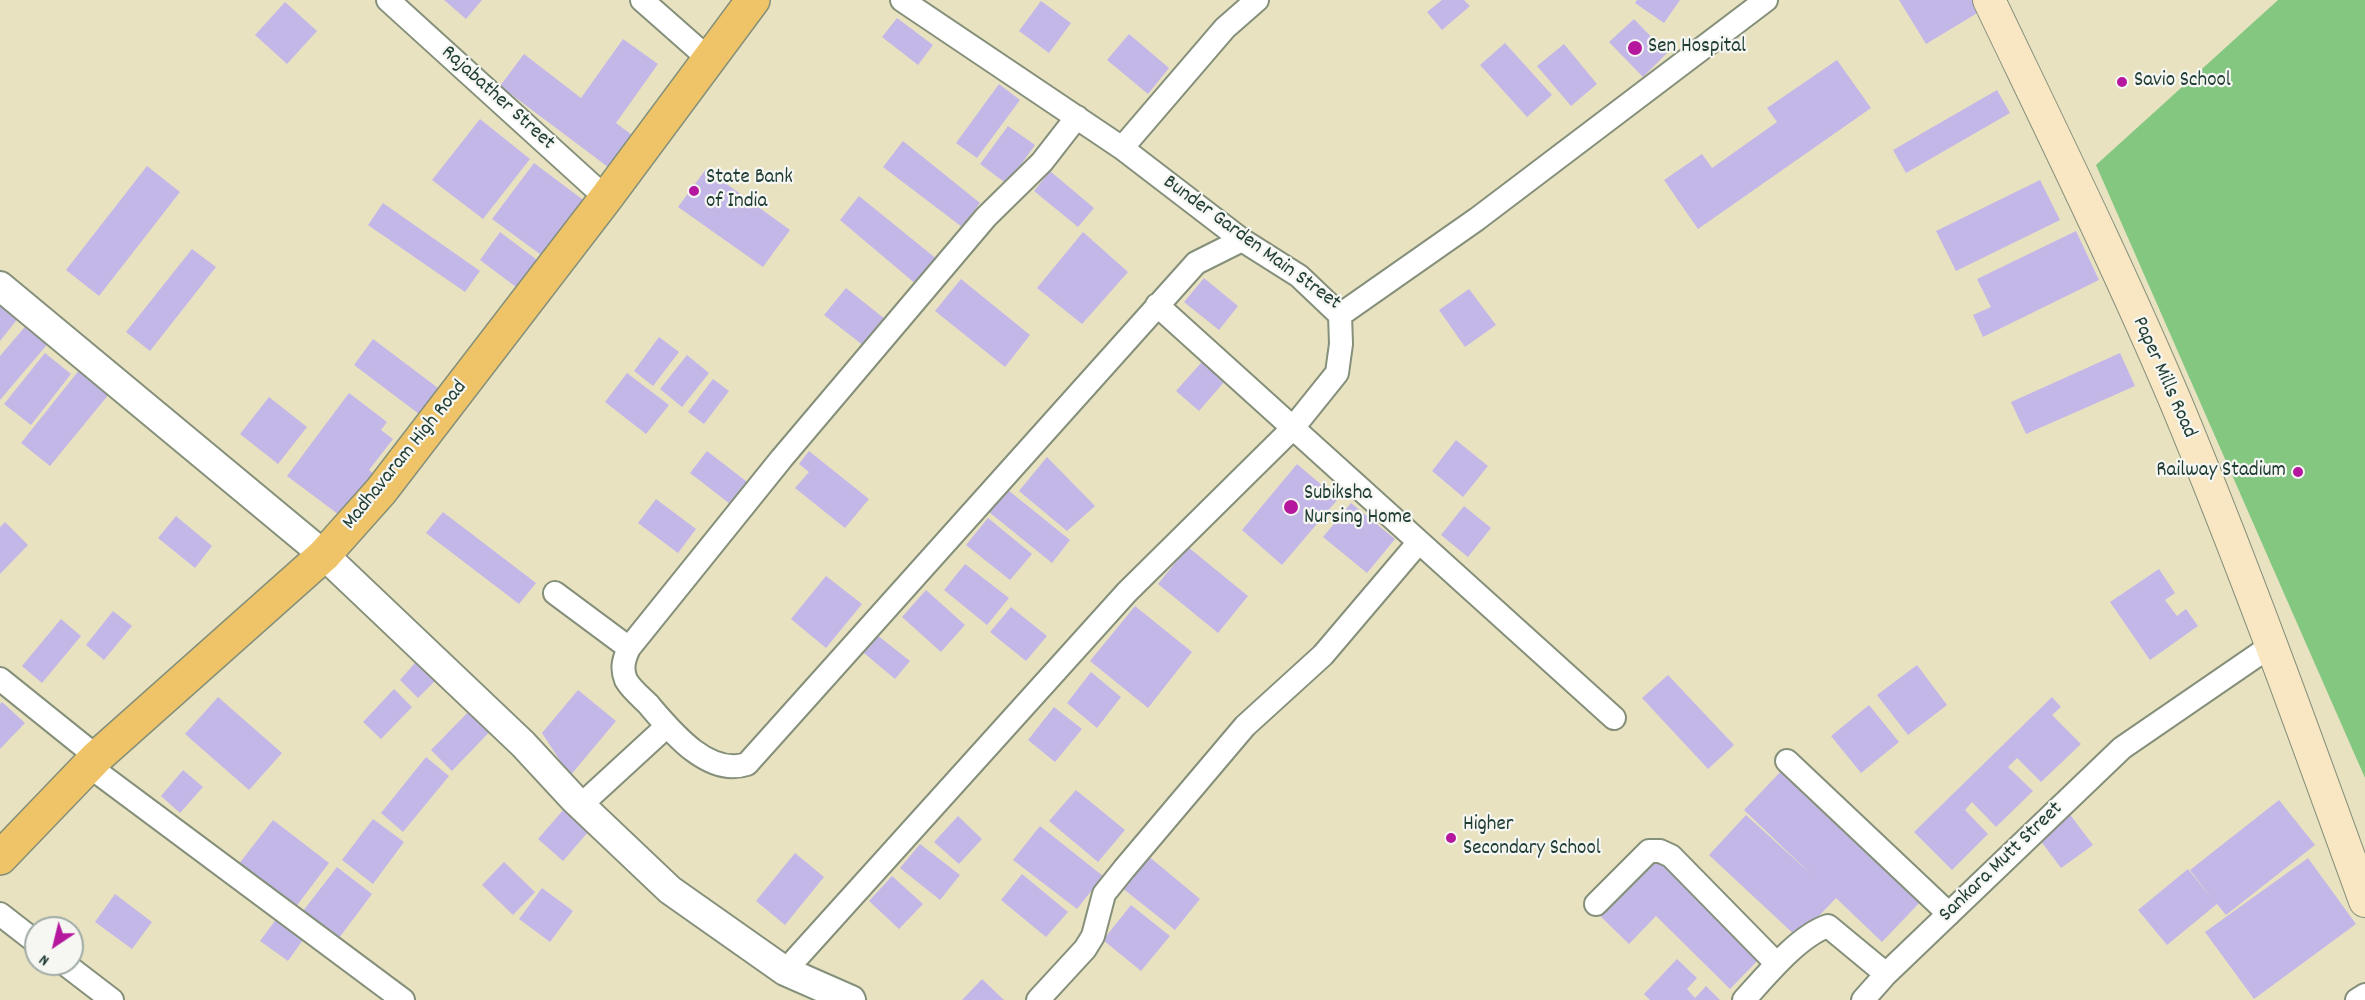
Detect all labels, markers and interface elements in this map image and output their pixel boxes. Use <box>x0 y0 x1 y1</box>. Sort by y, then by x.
place label: Sen Hospital <box>1648 35 1746 61</box>
marker: Sen Hospital <box>1626 39 1644 57</box>
street label: Rajabather Street <box>435 41 559 157</box>
place label: Savio School <box>2134 69 2231 95</box>
marker: Savio School <box>2115 75 2129 89</box>
place label: State Bank of India <box>706 166 793 216</box>
street label: Bunder Garden Main Street <box>1157 171 1345 317</box>
marker: State Bank of India <box>687 184 701 198</box>
street label: Paper Mills Road <box>2125 314 2201 442</box>
street label: Madhavaram High Road <box>338 376 474 536</box>
place label: Railway Stadium <box>2156 459 2286 485</box>
marker: Railway Stadium <box>2291 465 2305 479</box>
place label: Subiksha Nursing Home <box>1304 482 1411 532</box>
marker: Subiksha Nursing Home <box>1282 498 1300 516</box>
street label: Sankara Mutt Street <box>1935 798 2069 928</box>
place label: Higher Secondary School <box>1463 813 1601 863</box>
marker: Higher Secondary School <box>1444 831 1458 845</box>
north arrow <box>24 916 84 976</box>
text: N <box>35 948 54 971</box>

